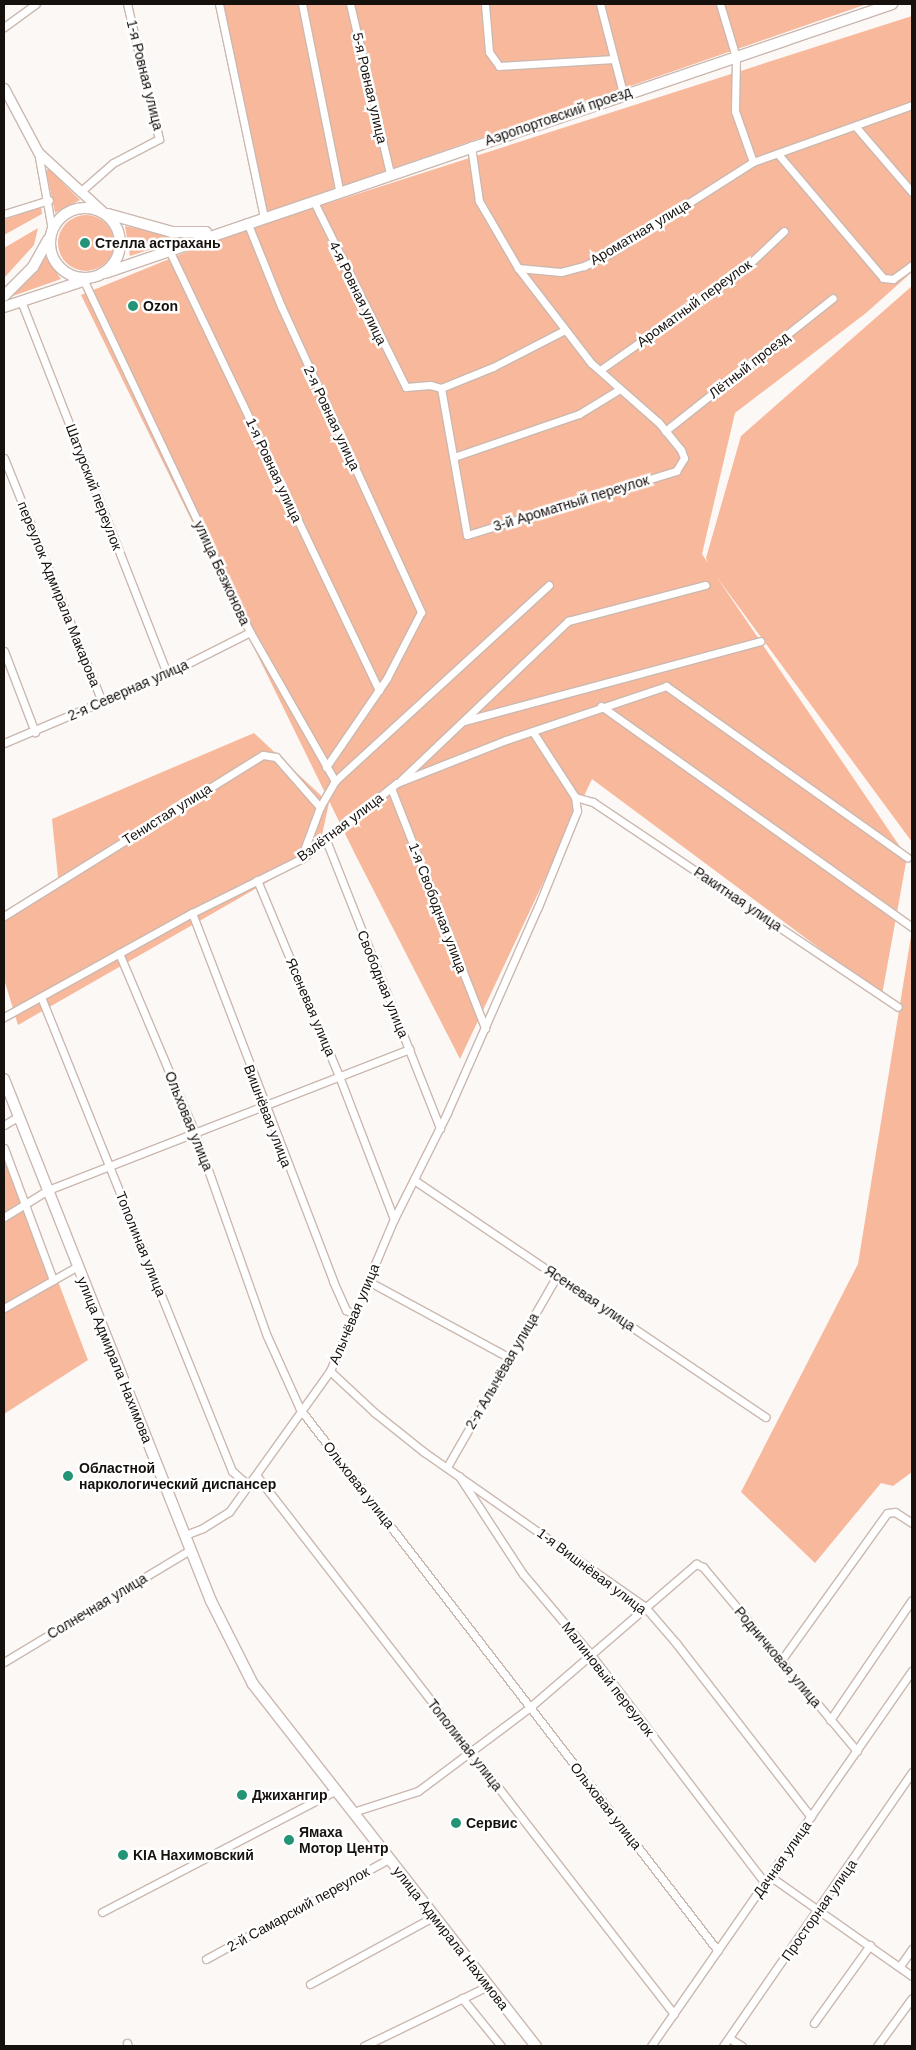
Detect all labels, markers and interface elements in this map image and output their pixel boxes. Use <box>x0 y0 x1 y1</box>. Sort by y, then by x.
street label: 1-я Ровная улица <box>123 18 167 132</box>
street label: 5-я Ровная улица <box>349 31 391 145</box>
street label: Аэропортовский проезд <box>482 83 634 149</box>
street label: Ароматная улица <box>587 195 693 269</box>
place label: Стелла астрахань <box>95 235 221 251</box>
marker: Стелла астрахань <box>79 237 91 249</box>
street label: 4-я Ровная улица <box>326 238 390 348</box>
street label: Ароматный переулок <box>633 256 755 350</box>
place label: Ozon <box>143 298 178 314</box>
marker: Ozon <box>127 300 139 312</box>
street label: Лётный проезд <box>705 328 793 402</box>
street label: 2-я Ровная улица <box>300 363 364 473</box>
street label: 1-я Ровная улица <box>242 415 306 525</box>
street label: Шатурский переулок <box>62 421 126 553</box>
street label: 3-й Ароматный переулок <box>491 471 651 535</box>
street label: переулок Адмирала Макарова <box>14 499 104 689</box>
street label: улица Безжонова <box>190 518 254 628</box>
street label: 2-я Северная улица <box>65 656 191 724</box>
street label: Тенистая улица <box>119 780 215 848</box>
street label: Взлётная улица <box>294 789 386 865</box>
street label: 1-я Свободная улица <box>405 840 471 976</box>
street label: Ракитная улица <box>691 863 785 935</box>
street label: Свободная улица <box>354 928 412 1040</box>
street label: Ясеневая улица <box>283 955 339 1059</box>
street label: Вишнёвая улица <box>241 1062 295 1170</box>
street label: Ольховая улица <box>161 1069 217 1173</box>
street label: Тополиная улица <box>112 1189 170 1299</box>
street label: Алычёвая улица <box>325 1261 383 1367</box>
street label: Ясеневая улица <box>542 1262 638 1334</box>
street label: улица Адмирала Нахимова <box>74 1274 156 1446</box>
street label: 2-я Алычёвая улица <box>462 1310 542 1432</box>
street label: Ольховая улица <box>320 1438 398 1532</box>
place label: Областной наркологический диспансер <box>79 1460 276 1492</box>
marker: Областной наркологический диспансер <box>61 1469 75 1483</box>
street label: 1-я Вишнёвая улица <box>534 1524 650 1618</box>
street label: Солнечная улица <box>44 1570 150 1642</box>
street label: Родничковая улица <box>731 1603 825 1711</box>
street label: Малиновый переулок <box>558 1619 658 1739</box>
street label: Тополиная улица <box>424 1696 506 1794</box>
street label: Ольховая улица <box>567 1759 645 1853</box>
place label: Джихангир <box>252 1787 328 1803</box>
marker: Джихангир <box>236 1789 248 1801</box>
place label: Сервис <box>466 1815 517 1831</box>
marker: Сервис <box>450 1817 462 1829</box>
street label: Дачная улица <box>749 1817 815 1901</box>
place label: Ямаха Мотор Центр <box>299 1824 389 1856</box>
marker: Ямаха Мотор Центр <box>283 1834 295 1846</box>
place label: KIA Нахимовский <box>133 1847 254 1863</box>
marker: KIA Нахимовский <box>117 1849 129 1861</box>
street label: Просторная улица <box>778 1856 860 1964</box>
street label: 2-й Самарский переулок <box>224 1863 372 1955</box>
street label: улица Адмирала Нахимова <box>390 1863 512 2013</box>

